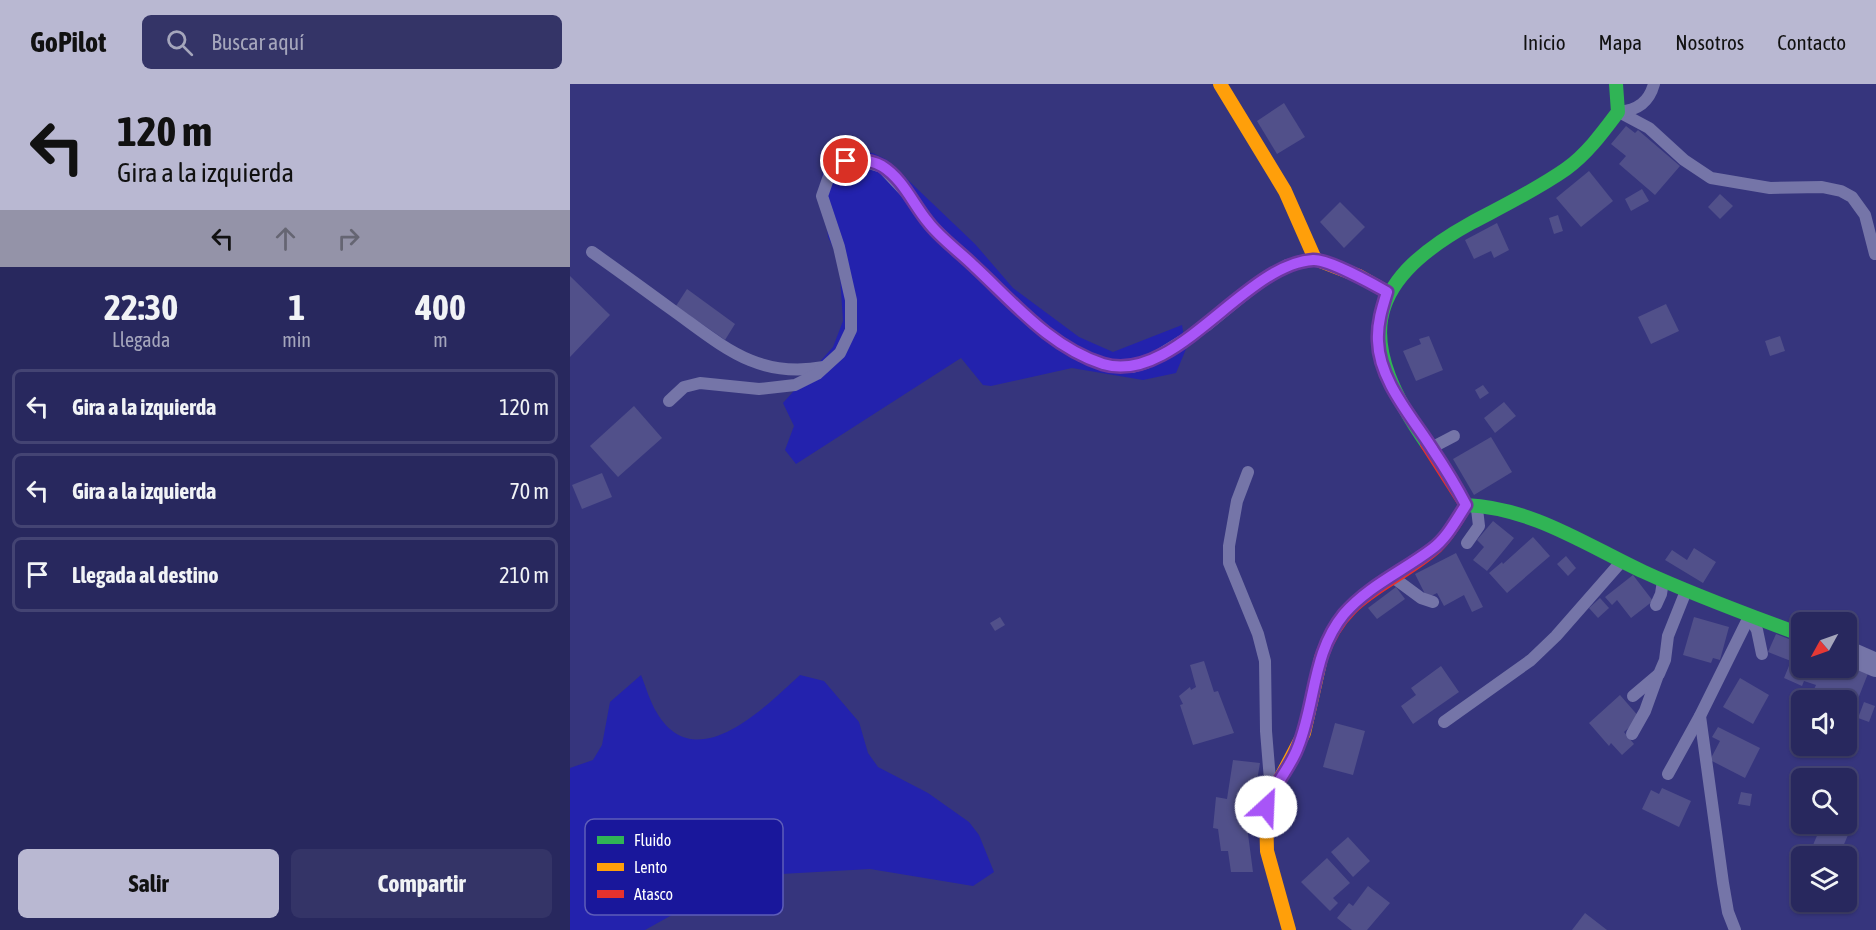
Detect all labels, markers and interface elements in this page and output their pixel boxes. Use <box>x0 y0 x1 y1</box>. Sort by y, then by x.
search box <box>142 15 562 69</box>
text: GoPilot <box>30 26 106 58</box>
icon: search <box>163 26 196 59</box>
text: Buscar aquí <box>211 29 304 55</box>
text: Inicio <box>1523 30 1566 54</box>
text: Mapa <box>1599 30 1642 54</box>
text: Nosotros <box>1675 30 1744 54</box>
text: Contacto <box>1777 30 1846 54</box>
text: 120 m <box>117 107 212 155</box>
icon: left <box>18 108 96 186</box>
pin <box>820 135 871 186</box>
icon: arrive <box>829 144 862 177</box>
text: Gira a la izquierda <box>117 157 294 188</box>
icon: left <box>206 222 239 255</box>
icon: ahead <box>269 222 302 255</box>
icon: right <box>332 222 365 255</box>
text: 22:30 <box>104 286 178 328</box>
text: 1 <box>288 286 305 328</box>
text: 400 <box>415 286 466 328</box>
text: Llegada <box>112 328 170 351</box>
text: min <box>282 328 311 351</box>
text: m <box>433 328 448 351</box>
icon: left <box>21 390 54 423</box>
text: Gira a la izquierda <box>72 394 216 420</box>
text: 120 m <box>499 394 549 420</box>
icon: left <box>21 474 54 507</box>
text: Gira a la izquierda <box>72 478 216 504</box>
text: 70 m <box>509 478 549 504</box>
icon: arrive <box>21 558 54 591</box>
text: Llegada al destino <box>72 562 219 588</box>
text: 210 m <box>499 562 549 588</box>
north arrow <box>1791 612 1857 678</box>
map controls <box>1791 612 1857 912</box>
button: sound <box>1791 690 1857 756</box>
button: search <box>1791 768 1857 834</box>
position arrow <box>1234 775 1298 839</box>
legend <box>585 819 783 915</box>
text: Fluido <box>634 831 671 849</box>
button: layers <box>1791 846 1857 912</box>
button: Salir <box>18 849 279 918</box>
button: Compartir <box>291 849 552 918</box>
text: Lento <box>634 858 667 876</box>
text: Atasco <box>634 885 673 903</box>

